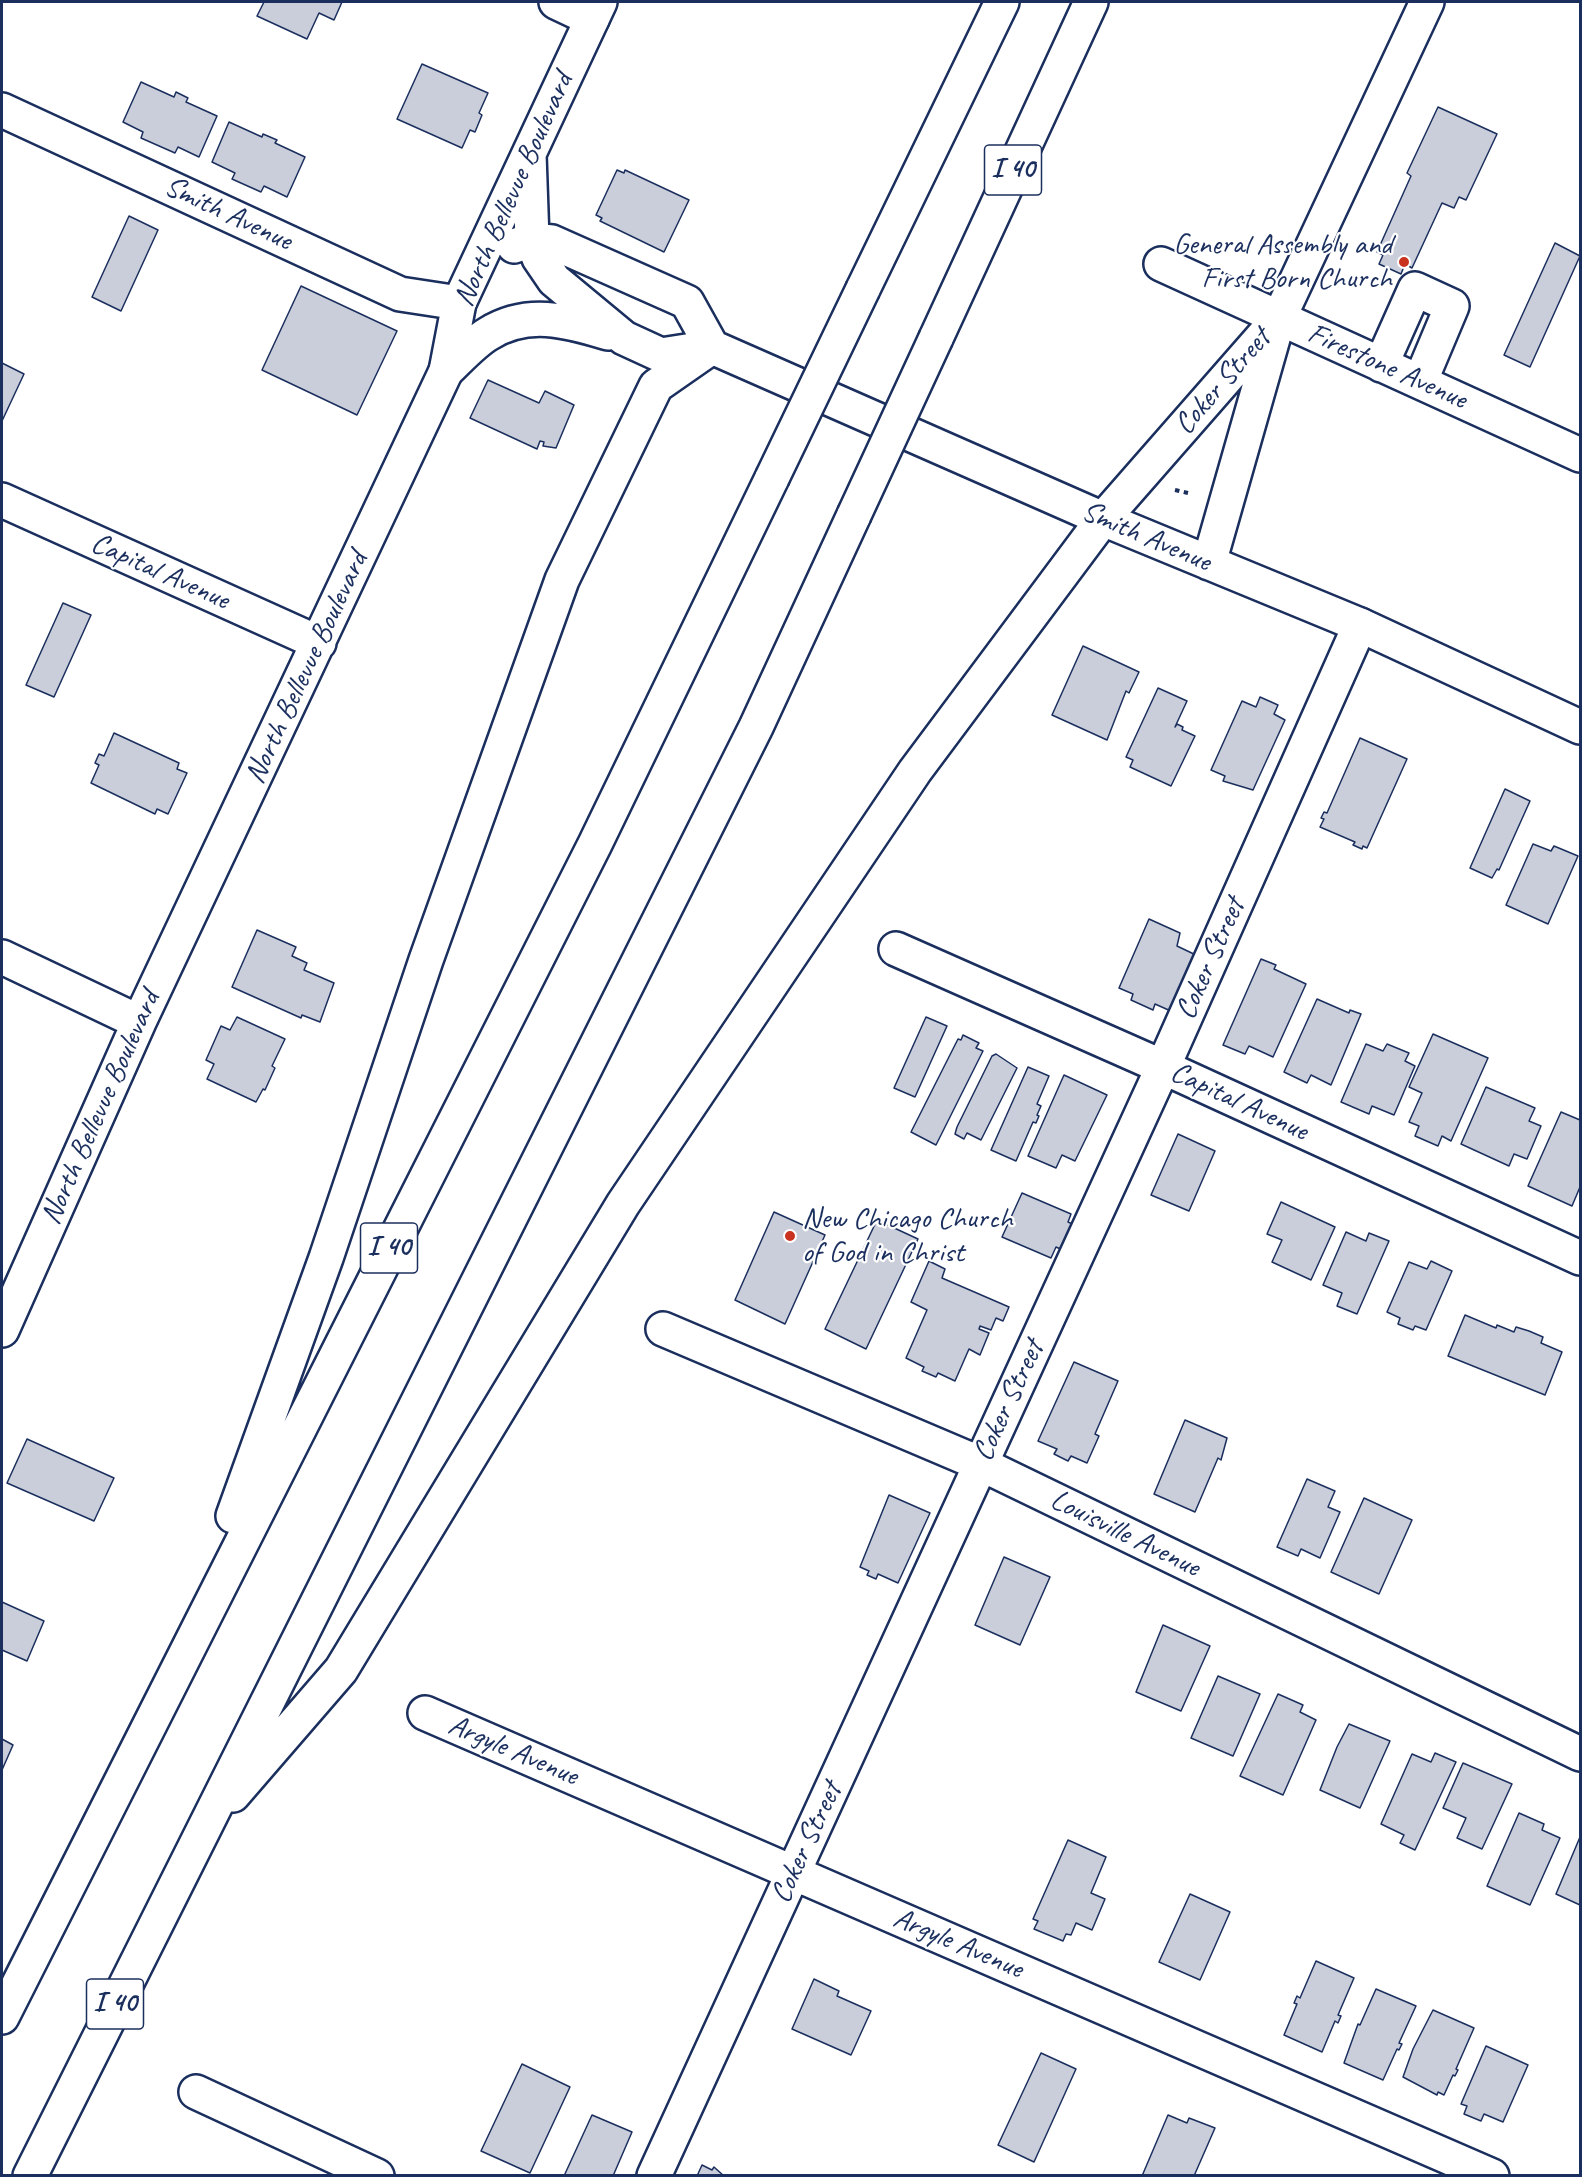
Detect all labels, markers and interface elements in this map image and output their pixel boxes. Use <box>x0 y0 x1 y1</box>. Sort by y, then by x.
street label: North Bellevue Boulevard <box>446 68 582 312</box>
road number: I 40 <box>984 145 1042 195</box>
street label: Smith Avenue <box>158 169 298 259</box>
place label: General Assembly and First Born Church <box>1173 227 1392 298</box>
marker: General Assembly and First Born Church <box>1397 255 1411 269</box>
street label: Firestone Avenue <box>1302 316 1472 418</box>
street label: Coker Street <box>1167 322 1279 442</box>
street label: Smith Avenue <box>1076 494 1216 580</box>
street label: Capital Avenue <box>85 526 235 618</box>
street label: North Bellevue Boulevard <box>238 546 376 790</box>
street label: Coker Street <box>1168 893 1254 1025</box>
street label: North Bellevue Boulevard <box>33 986 169 1230</box>
street label: Capital Avenue <box>1164 1054 1314 1150</box>
place label: New Chicago Church of God in Christ <box>802 1201 1013 1272</box>
road number: I 40 <box>360 1223 418 1273</box>
marker: New Chicago Church of God in Christ <box>783 1229 797 1243</box>
street label: Coker Street <box>965 1335 1053 1467</box>
street label: Louisville Avenue <box>1044 1482 1206 1586</box>
street label: Argyle Avenue <box>443 1708 583 1794</box>
street label: Coker Street <box>763 1777 851 1909</box>
street label: Argyle Avenue <box>888 1901 1028 1987</box>
road number: I 40 <box>86 1979 144 2029</box>

